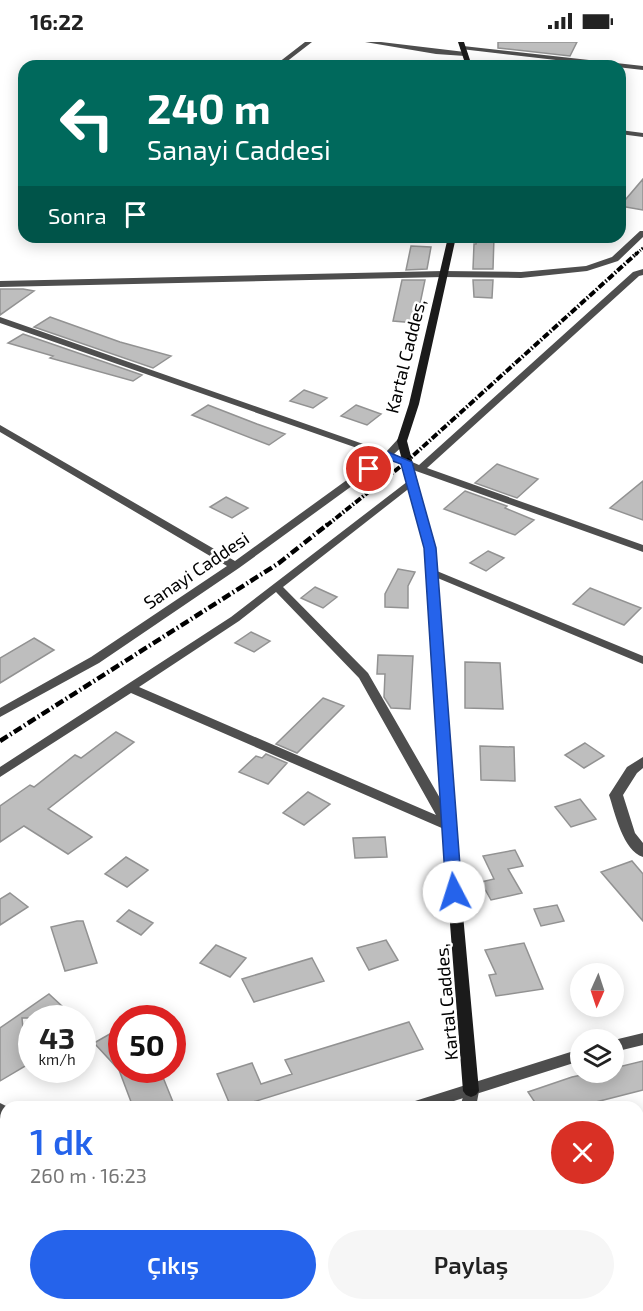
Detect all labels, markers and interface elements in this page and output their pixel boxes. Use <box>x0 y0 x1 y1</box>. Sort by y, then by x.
text: 16:22 <box>30 8 84 34</box>
text: 240 m <box>147 82 271 132</box>
icon: left <box>48 84 126 162</box>
text: Sanayi Caddesi <box>147 133 331 165</box>
icon: arrive <box>119 198 152 231</box>
text: Sonra <box>48 202 107 228</box>
street label: Kartal Caddes, <box>380 297 430 415</box>
pin <box>343 443 394 494</box>
icon: arrive <box>352 452 385 485</box>
street label: Sanayi Caddesi <box>139 527 253 613</box>
position arrow <box>422 860 486 924</box>
street label: Kartal Caddes, <box>430 943 462 1061</box>
north arrow <box>570 963 624 1017</box>
map controls <box>570 963 624 1083</box>
speed limit sign: 50 <box>108 1005 186 1083</box>
text: 43 <box>39 1019 75 1055</box>
button: layers <box>570 1029 624 1083</box>
text: km/h <box>38 1050 76 1068</box>
text: 1 dk <box>30 1119 93 1162</box>
button: close <box>551 1121 614 1184</box>
text: 260 m · 16:23 <box>30 1163 147 1187</box>
button: Çıkış <box>30 1230 316 1299</box>
button: Paylaş <box>328 1230 614 1299</box>

